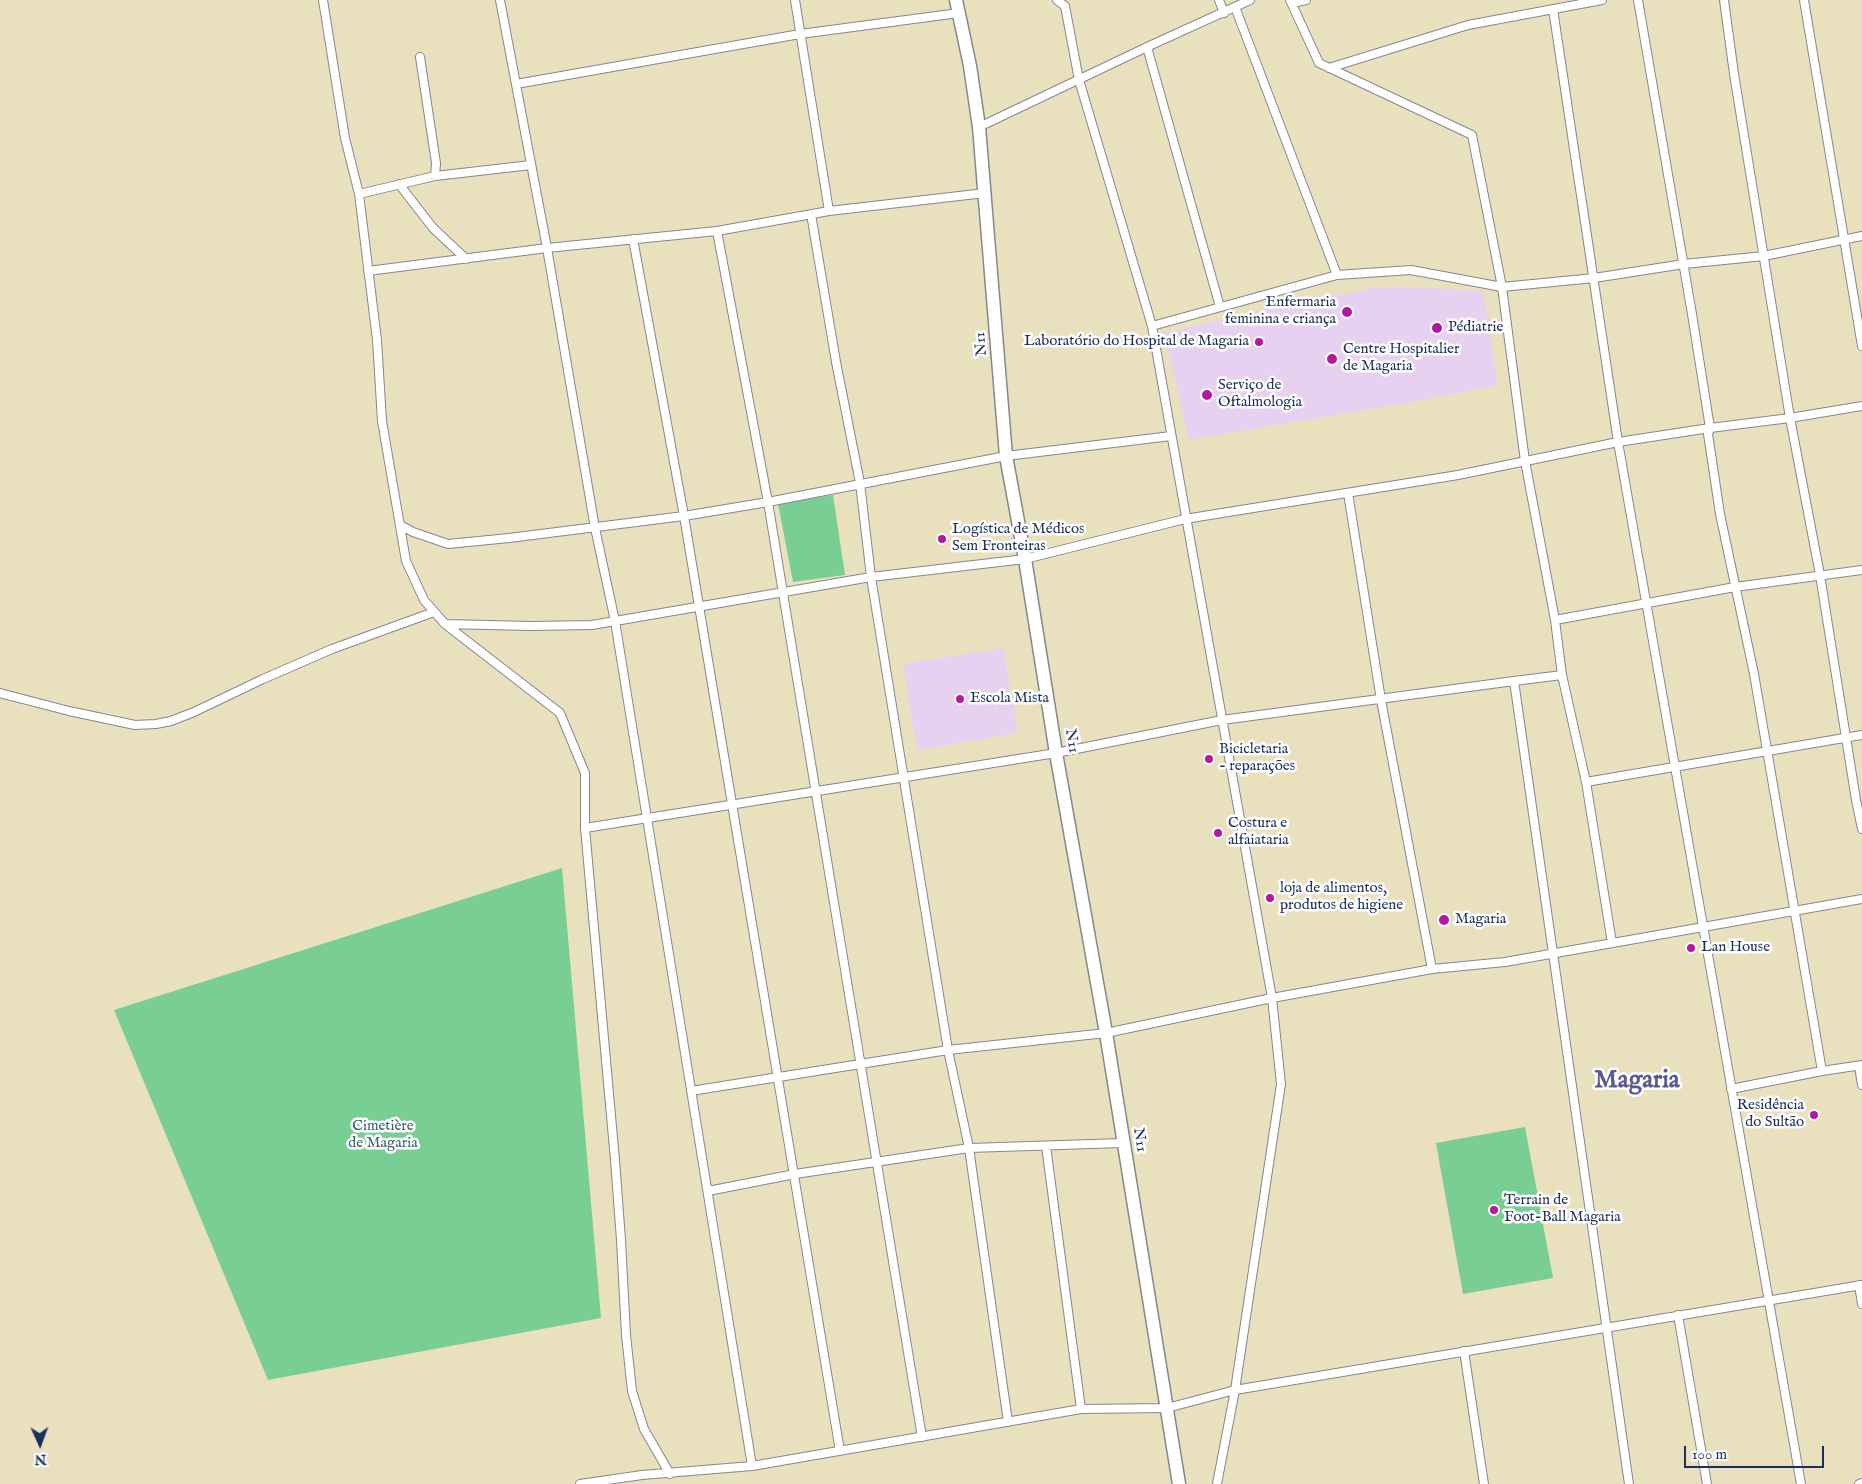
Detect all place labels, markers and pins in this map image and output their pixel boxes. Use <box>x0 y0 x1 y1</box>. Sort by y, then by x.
place label: Enfermaria feminina e criança <box>1225 294 1336 329</box>
marker: Enfermaria feminina e criança <box>1340 305 1354 319</box>
place label: Pédiatrie <box>1448 319 1503 337</box>
marker: Pédiatrie <box>1430 321 1444 335</box>
place label: Laboratório do Hospital de Magaria <box>1024 333 1249 351</box>
marker: Laboratório do Hospital de Magaria <box>1253 336 1265 348</box>
place label: Centre Hospitalier de Magaria <box>1343 341 1459 376</box>
marker: Centre Hospitalier de Magaria <box>1325 352 1339 366</box>
place label: Serviço de Oftalmologia <box>1218 377 1302 412</box>
marker: Serviço de Oftalmologia <box>1200 388 1214 402</box>
place label: Logística de Médicos Sem Fronteiras <box>952 521 1084 556</box>
marker: Logística de Médicos Sem Fronteiras <box>936 533 948 545</box>
place label: Escola Mista <box>970 690 1049 708</box>
marker: Escola Mista <box>954 693 966 705</box>
place label: Bicicletaria - reparações <box>1219 741 1295 776</box>
marker: Bicicletaria - reparações <box>1203 753 1215 765</box>
place label: Costura e alfaiataria <box>1228 815 1289 850</box>
marker: Costura e alfaiataria <box>1212 827 1224 839</box>
place label: loja de alimentos, produtos de higiene <box>1280 880 1403 915</box>
marker: loja de alimentos, produtos de higiene <box>1264 892 1276 904</box>
place label: Magaria <box>1455 911 1506 929</box>
marker: Magaria <box>1437 913 1451 927</box>
place label: Lan House <box>1701 939 1770 957</box>
marker: Lan House <box>1685 942 1697 954</box>
place label: Residência do Sultão <box>1737 1097 1804 1132</box>
marker: Residência do Sultão <box>1808 1109 1820 1121</box>
place label: Terrain de Foot-Ball Magaria <box>1504 1192 1621 1227</box>
marker: Terrain de Foot-Ball Magaria <box>1488 1204 1500 1216</box>

